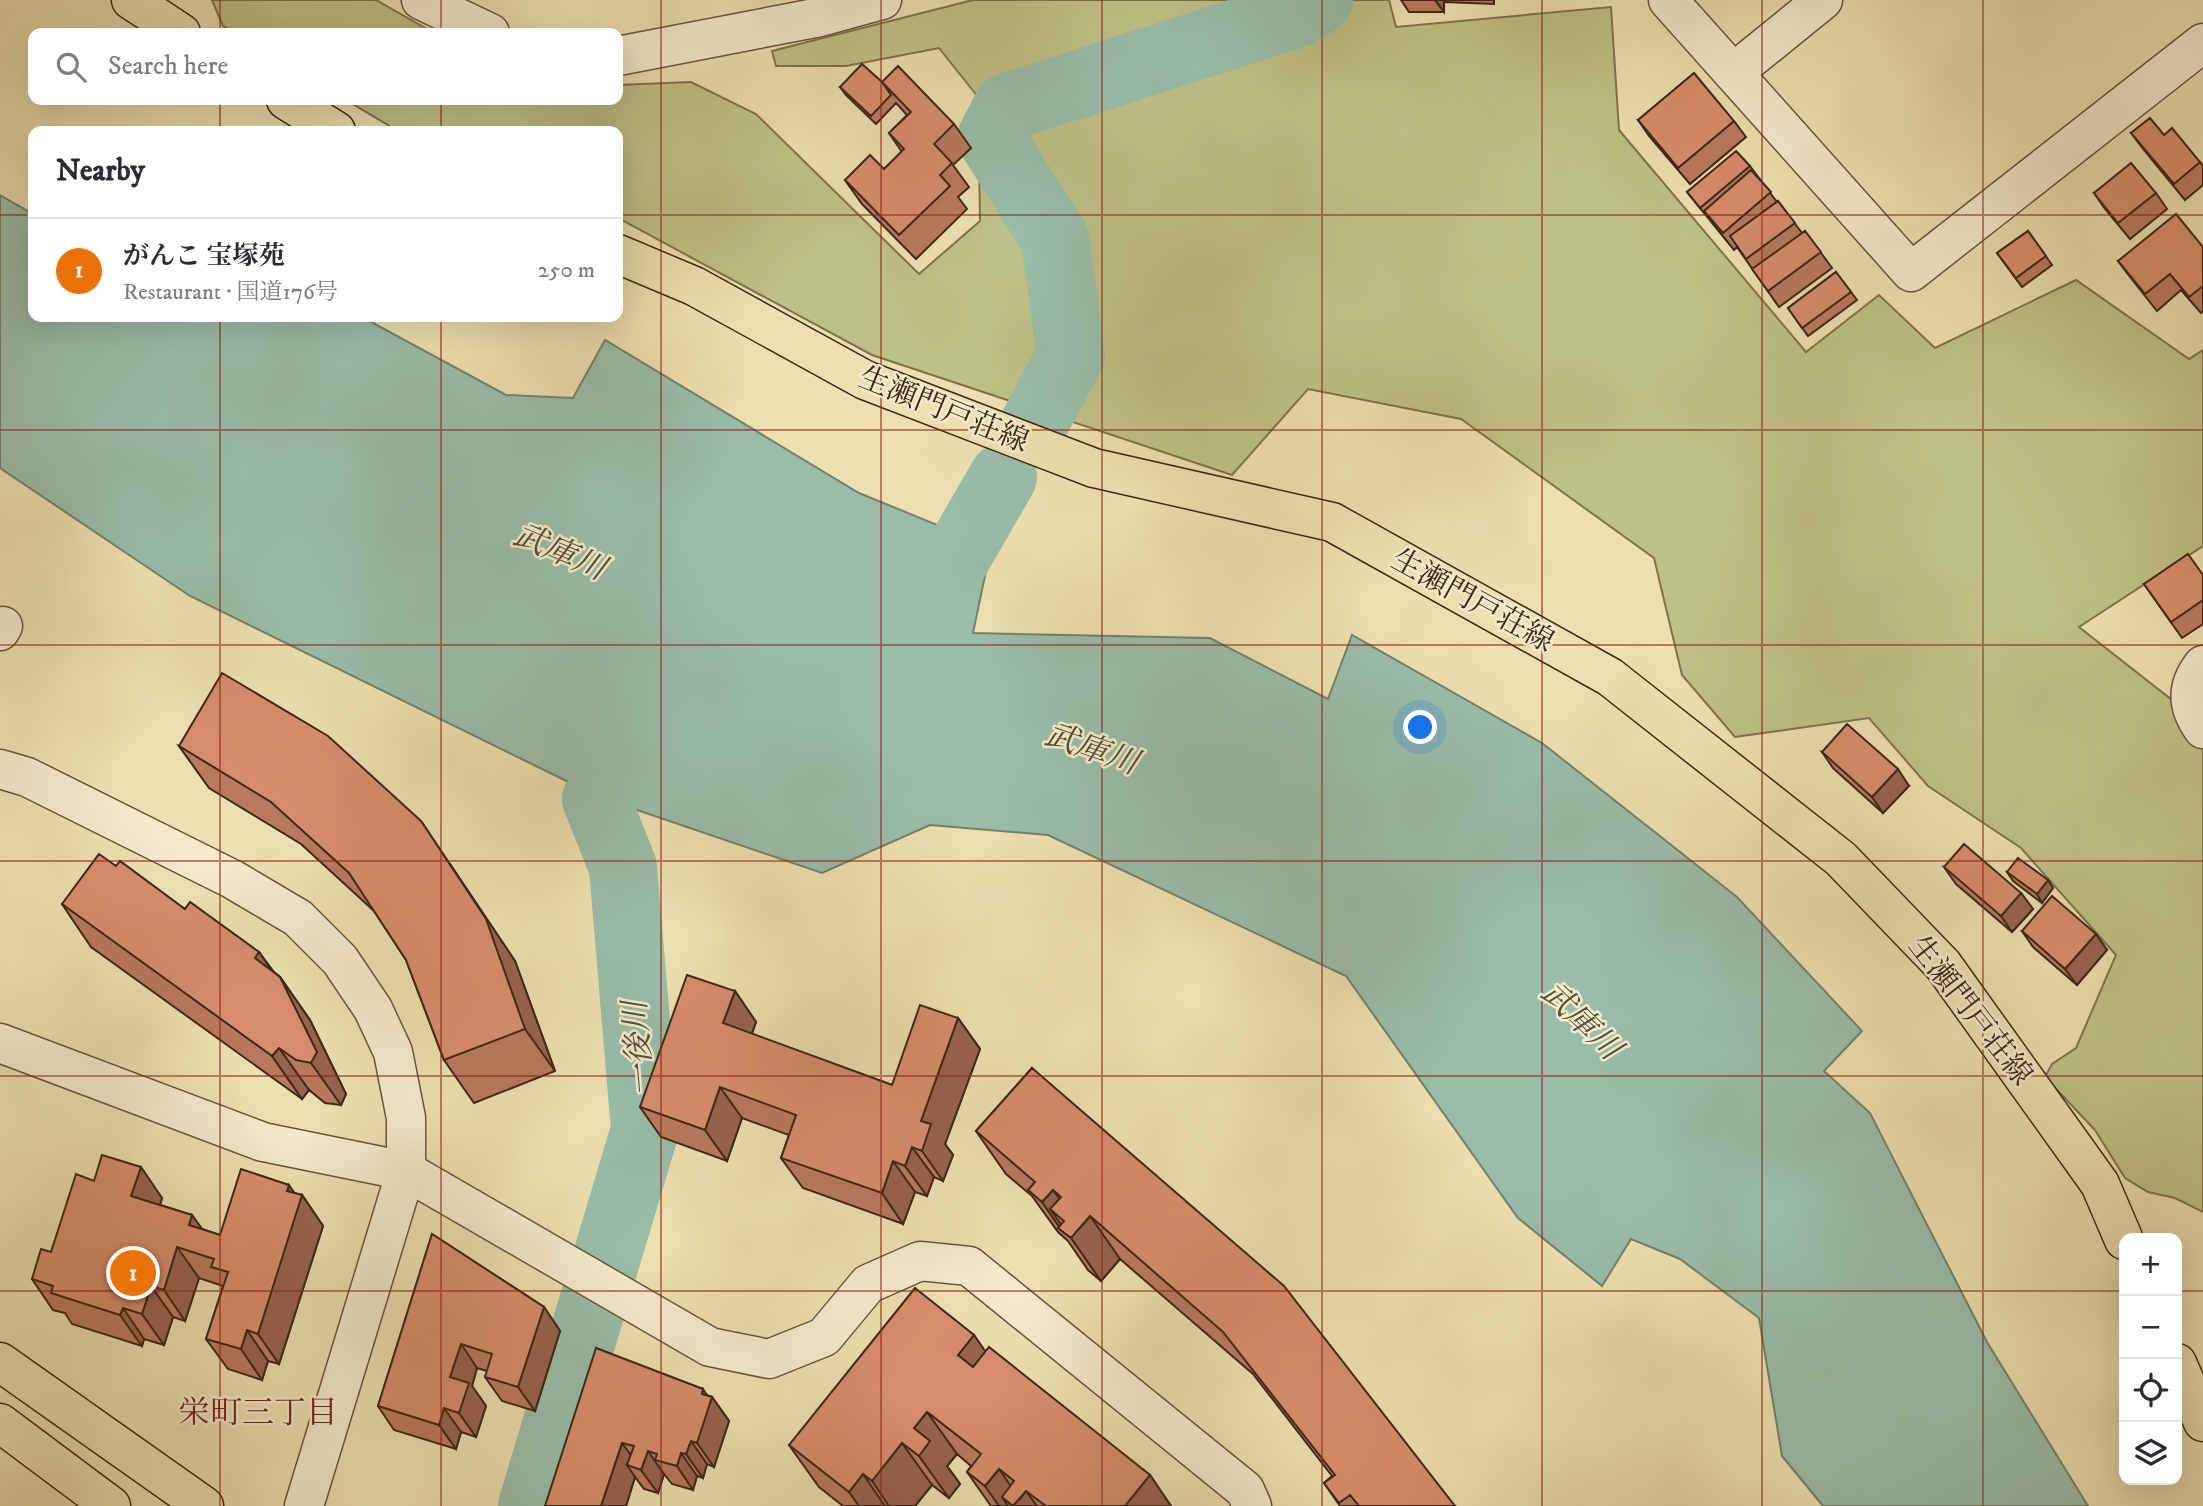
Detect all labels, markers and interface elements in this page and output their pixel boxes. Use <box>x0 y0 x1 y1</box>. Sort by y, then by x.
search box <box>28 28 623 105</box>
icon: search <box>52 48 90 86</box>
text: Search here <box>108 50 228 83</box>
text: Nearby <box>56 153 145 190</box>
text: がんこ 宝塚苑 <box>123 240 285 273</box>
text: 1 <box>75 256 83 285</box>
text: 250 m <box>538 256 595 285</box>
text: Restaurant · 国道176号 <box>123 278 338 307</box>
street label: 生瀬門戸荘線 <box>853 360 1034 461</box>
water label: 武庫川 <box>507 516 614 591</box>
street label: 生瀬門戸荘線 <box>1385 541 1560 661</box>
your location <box>1403 710 1437 744</box>
water label: 武庫川 <box>1039 715 1146 785</box>
street label: 生瀬門戸荘線 <box>1900 929 2040 1093</box>
water label: 武庫川 <box>1532 974 1631 1071</box>
water label: 一後川 <box>616 996 664 1098</box>
map controls <box>2119 1233 2182 1485</box>
button: + <box>2119 1233 2182 1296</box>
pin: 1 <box>110 1247 156 1299</box>
button: − <box>2119 1296 2182 1359</box>
button: locate <box>2119 1359 2182 1422</box>
district label: 栄町三丁目 <box>178 1394 338 1434</box>
button: layers <box>2119 1422 2182 1485</box>

